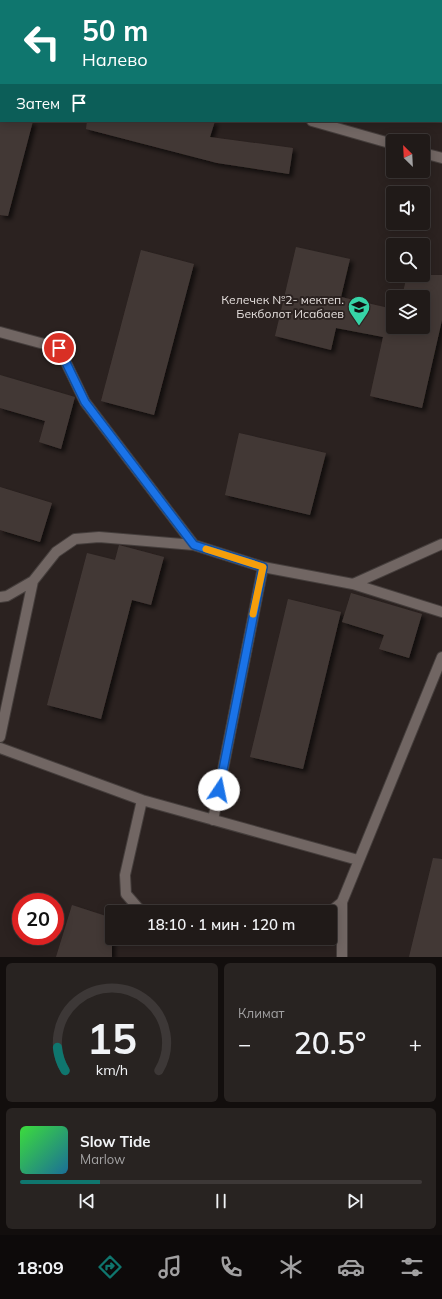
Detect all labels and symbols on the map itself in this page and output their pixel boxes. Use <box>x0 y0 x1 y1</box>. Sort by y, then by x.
north arrow <box>386 134 430 178</box>
place label: Келечек №2- мектеп. Бекболот Исабаев <box>221 292 344 321</box>
school or university icon: Келечек №2- мектеп. Бекболот Исабаев <box>346 294 372 327</box>
pin <box>42 331 76 365</box>
position arrow <box>198 769 240 811</box>
speed limit sign: 20 <box>12 893 64 945</box>

